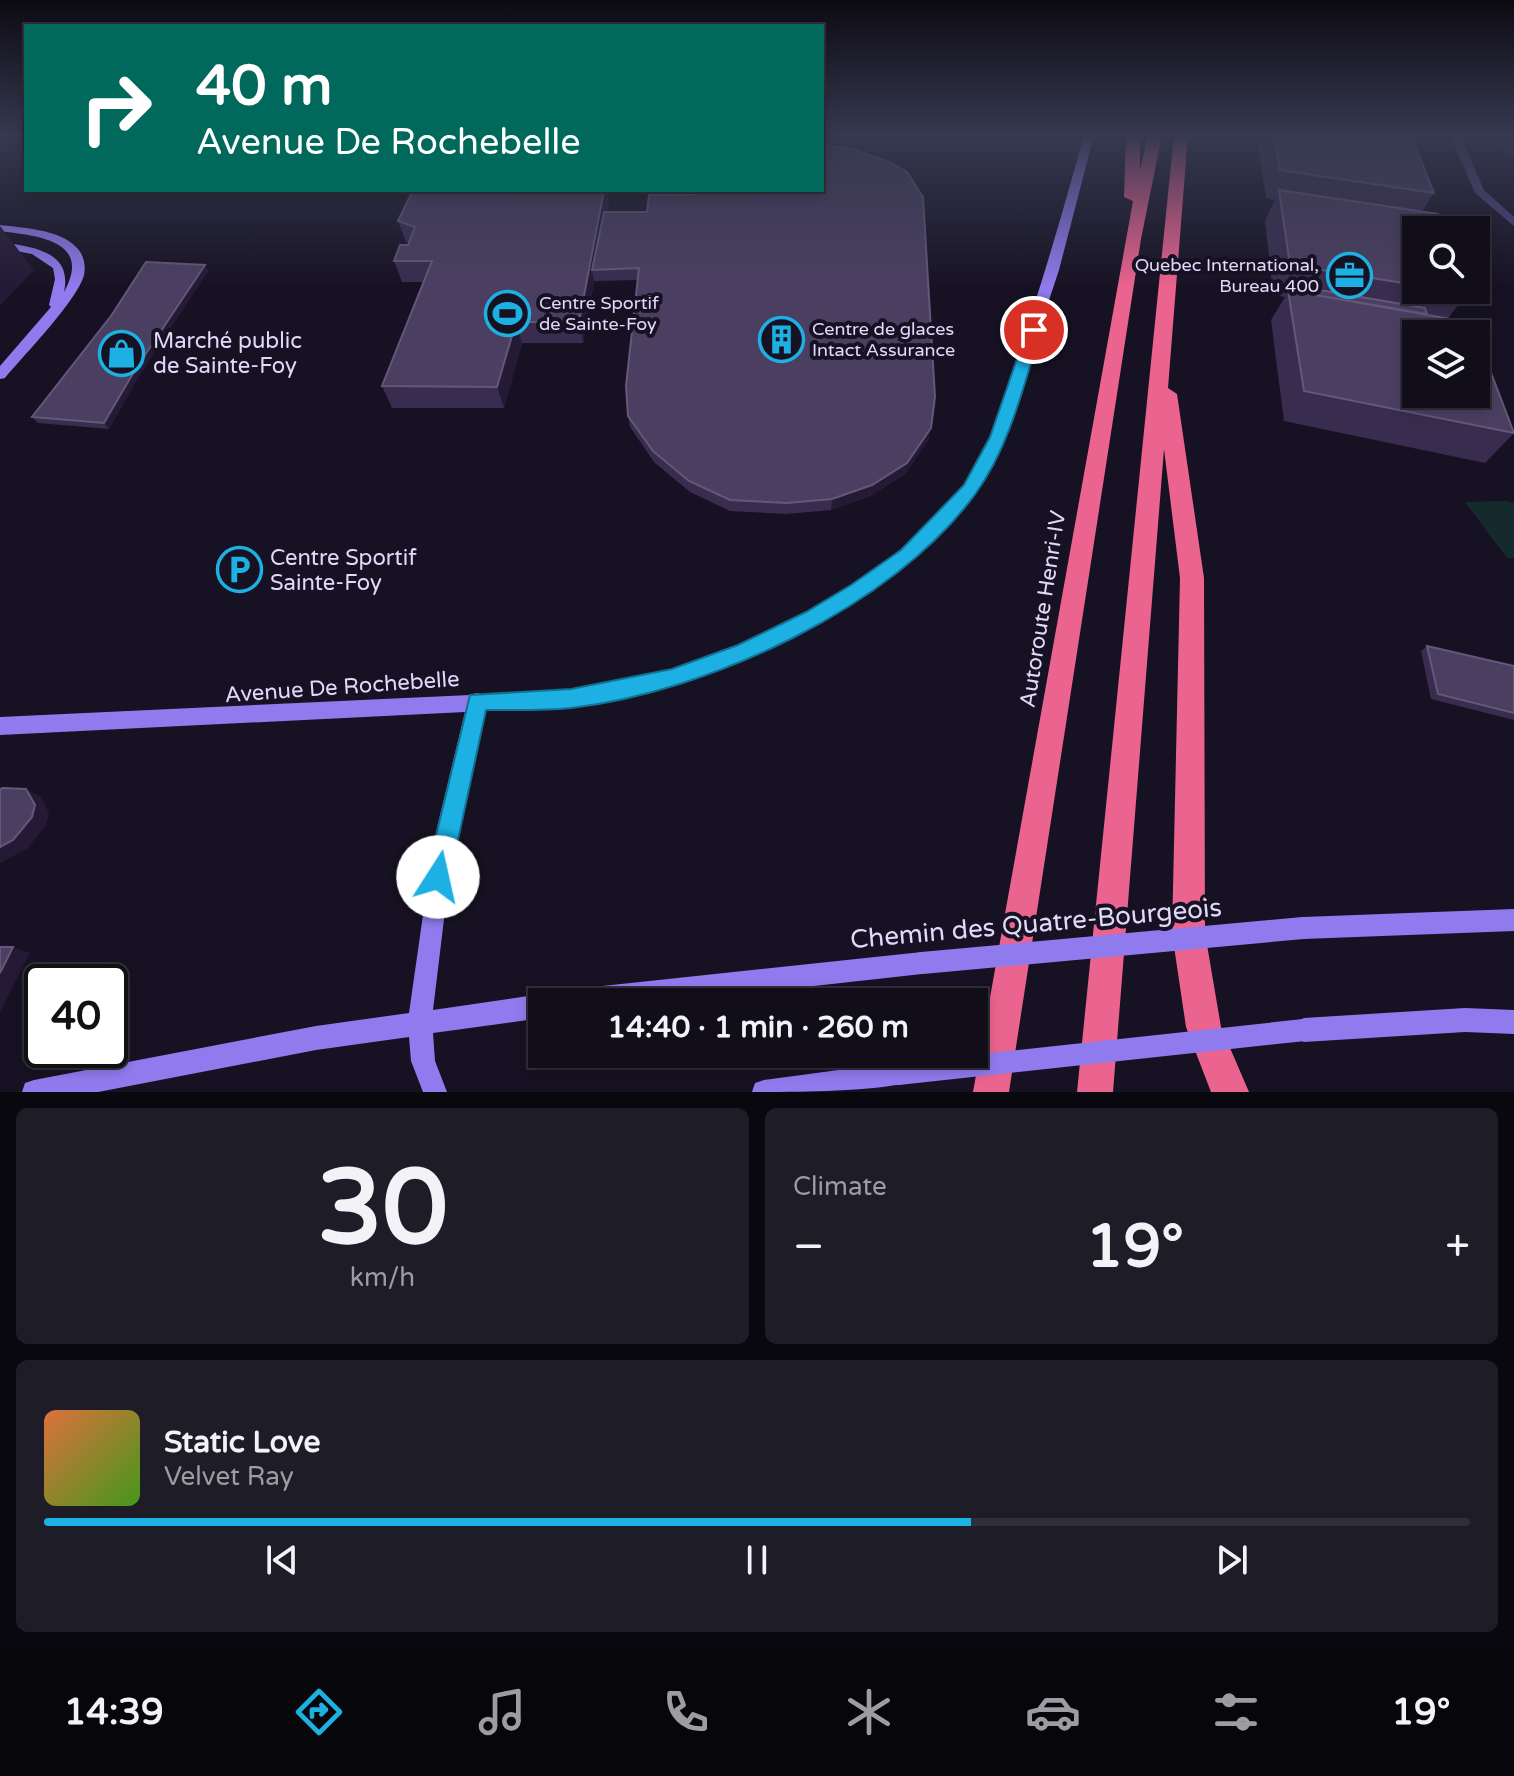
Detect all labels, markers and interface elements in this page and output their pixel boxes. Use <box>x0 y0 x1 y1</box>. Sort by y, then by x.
text: 40 m <box>196 53 332 120</box>
icon: right <box>64 56 168 160</box>
text: Avenue De Rochebelle <box>196 121 581 164</box>
map controls <box>1402 216 1490 408</box>
button: search <box>1402 216 1490 304</box>
office icon: Quebec International, Bureau 400 <box>1326 251 1374 299</box>
place label: Quebec International, Bureau 400 <box>1135 254 1319 297</box>
sports icon: Centre Sportif de Sainte-Foy <box>484 289 532 337</box>
place label: Centre Sportif de Sainte-Foy <box>539 292 659 335</box>
pin <box>1000 296 1068 364</box>
icon: arrive <box>1012 308 1056 352</box>
building icon: Centre de glaces Intact Assurance <box>757 315 805 363</box>
place label: Centre de glaces Intact Assurance <box>812 318 955 361</box>
button: layers <box>1402 320 1490 408</box>
place label: Marché public de Sainte-Foy <box>153 328 302 379</box>
shop icon: Marché public de Sainte-Foy <box>98 329 146 377</box>
street label: Autoroute Henri-IV <box>1015 509 1071 709</box>
place label: Centre Sportif Sainte-Foy <box>270 545 417 596</box>
parking icon: Centre Sportif Sainte-Foy <box>215 546 263 594</box>
street label: Avenue De Rochebelle <box>224 666 460 708</box>
position arrow <box>396 835 480 919</box>
street label: Chemin des Quatre-Bourgeois <box>849 892 1223 955</box>
speed limit sign: 40 <box>24 964 128 1068</box>
text: 14:40 · 1 min · 260 m <box>607 1009 909 1046</box>
text: 30 <box>317 1147 448 1272</box>
text: Climate <box>793 1171 887 1202</box>
text: 19° <box>1086 1211 1184 1283</box>
text: − <box>793 1221 824 1274</box>
text: + <box>1445 1221 1470 1274</box>
text: km/h <box>350 1262 415 1293</box>
text: Static Love <box>164 1424 320 1461</box>
text: Velvet Ray <box>164 1461 294 1492</box>
icon: previous <box>260 1538 304 1582</box>
icon: pause <box>735 1538 779 1582</box>
icon: next <box>1210 1538 1254 1582</box>
icon: directions <box>291 1684 347 1740</box>
icon: music <box>474 1684 530 1740</box>
icon: phone <box>658 1684 714 1740</box>
icon: climate <box>841 1684 897 1740</box>
icon: car <box>1025 1684 1081 1740</box>
icon: filters <box>1208 1684 1264 1740</box>
text: 14:39 <box>64 1691 164 1734</box>
text: 19° <box>1391 1691 1450 1734</box>

